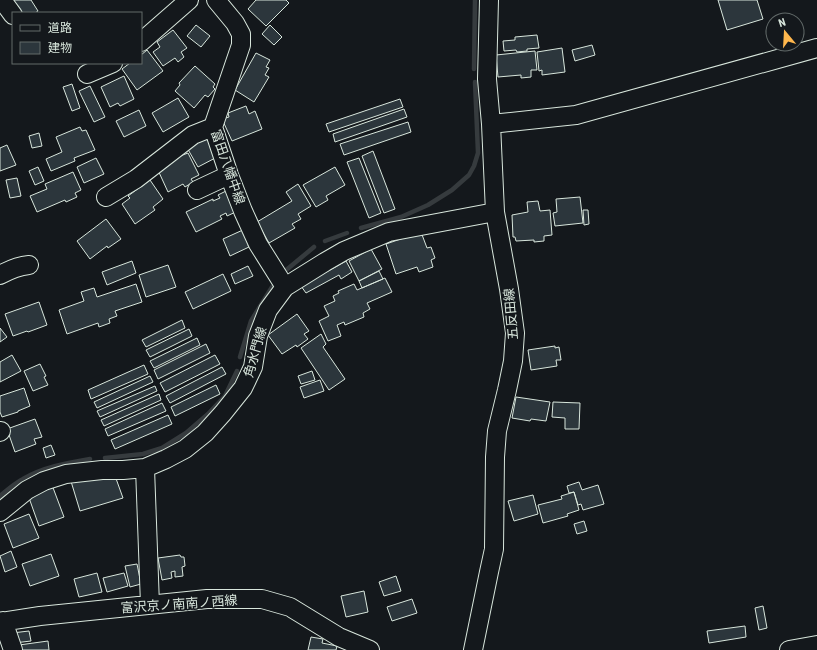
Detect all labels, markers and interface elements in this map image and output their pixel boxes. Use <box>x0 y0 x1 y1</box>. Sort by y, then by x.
legend <box>12 12 142 64</box>
north arrow <box>765 12 805 52</box>
text: N <box>777 16 788 30</box>
text: 道路 <box>48 21 72 35</box>
text: 建物 <box>48 41 72 55</box>
street label: 富田八幡中線 <box>208 128 248 206</box>
street label: 五反田線 <box>501 287 521 341</box>
street label: 角水門線 <box>241 325 269 379</box>
street label: 富沢京ノ南南ノ西線 <box>120 592 238 616</box>

